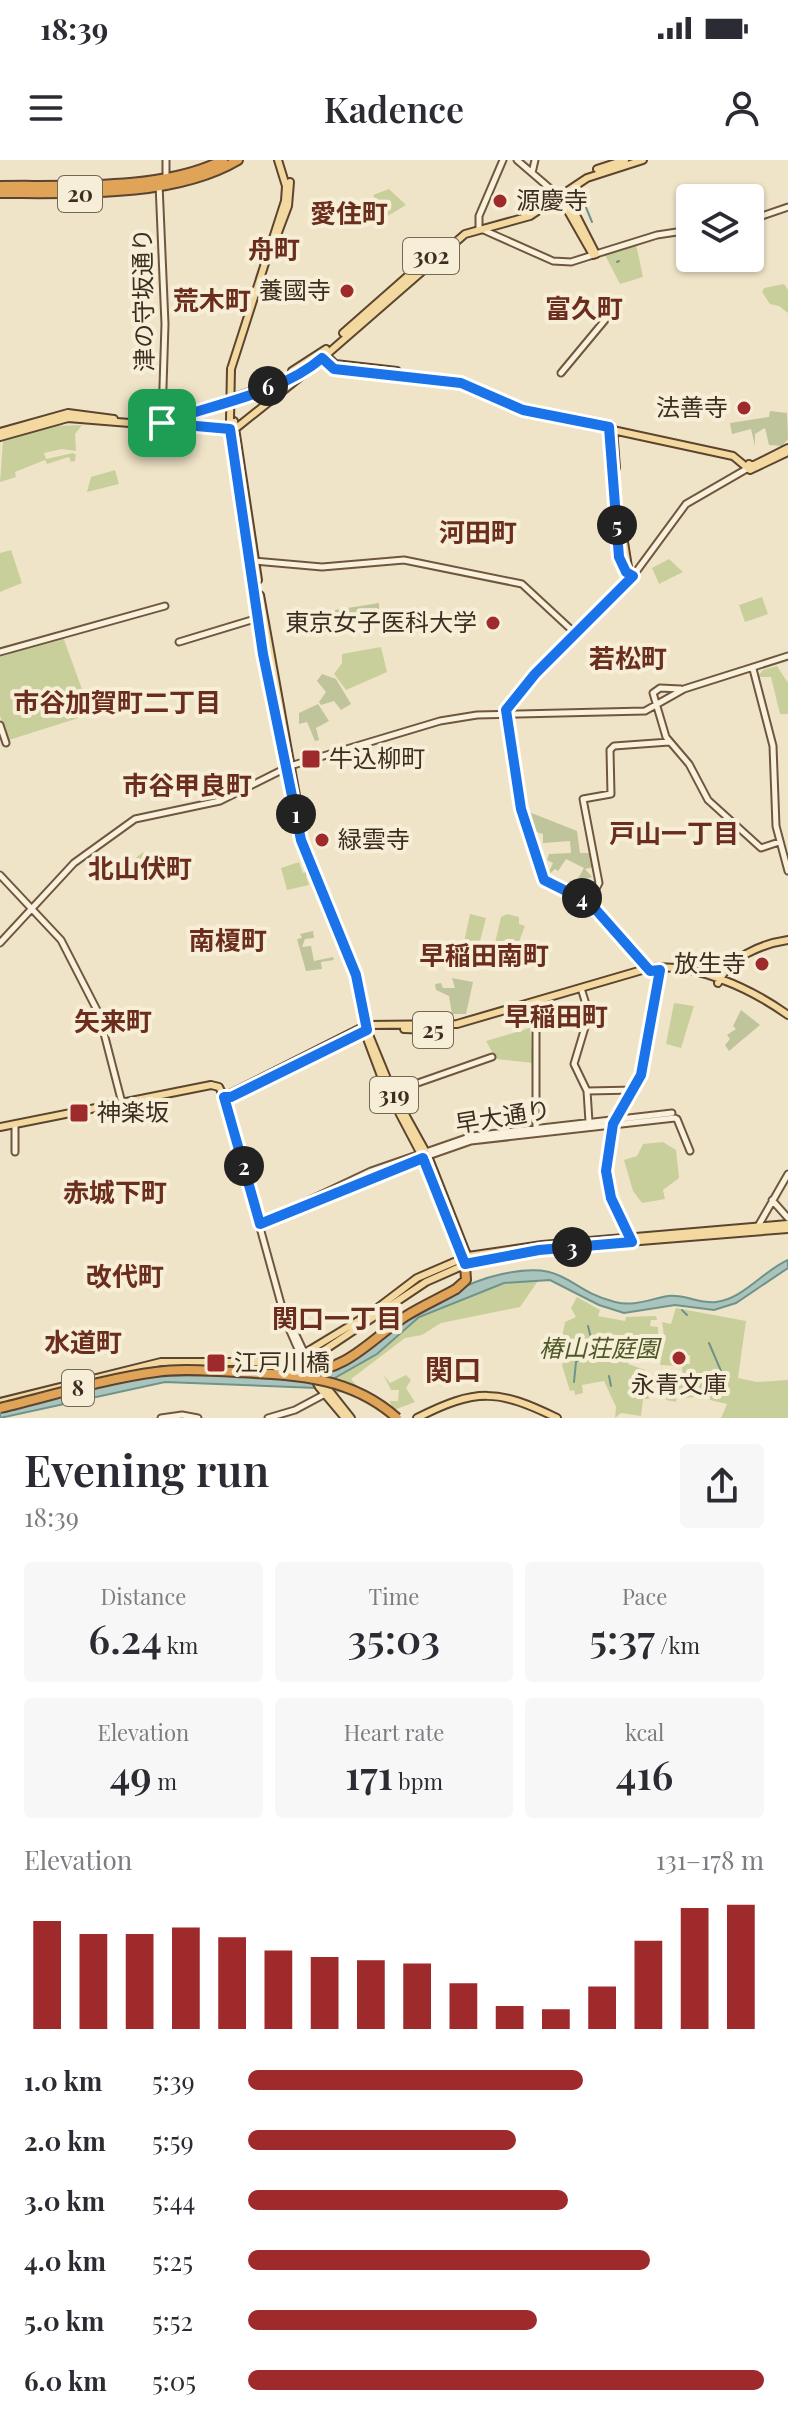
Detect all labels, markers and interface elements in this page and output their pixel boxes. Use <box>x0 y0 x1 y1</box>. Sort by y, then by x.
text: 18:39 <box>40 8 108 48</box>
text: Kadence <box>324 84 464 132</box>
icon: menu <box>24 86 68 130</box>
icon: person <box>720 86 764 130</box>
road number: 20 <box>58 176 102 212</box>
place label: 源慶寺 <box>516 183 588 215</box>
map controls <box>676 184 764 272</box>
button: layers <box>676 184 764 272</box>
marker: 源慶寺 <box>491 192 509 210</box>
district label: 愛住町 <box>310 195 388 230</box>
street label: 津の守坂通り <box>125 228 159 372</box>
district label: 舟町 <box>248 231 300 266</box>
road number: 302 <box>403 238 459 274</box>
place label: 養國寺 <box>259 273 331 305</box>
district label: 荒木町 <box>173 282 251 317</box>
marker: 養國寺 <box>338 282 356 300</box>
district label: 富久町 <box>545 290 623 325</box>
pin: 6 <box>248 366 288 406</box>
text: 6 <box>262 371 274 401</box>
pin <box>128 389 196 457</box>
place label: 法善寺 <box>656 390 728 422</box>
marker: 法善寺 <box>735 399 753 417</box>
icon: arrive <box>140 401 184 445</box>
pin: 5 <box>597 505 637 545</box>
text: 5 <box>612 510 622 540</box>
district label: 河田町 <box>439 514 517 549</box>
place label: 東京女子医科大学 <box>285 605 477 637</box>
marker: 東京女子医科大学 <box>484 614 502 632</box>
district label: 若松町 <box>589 640 667 675</box>
district label: 市谷加賀町二丁目 <box>13 684 221 719</box>
place label: 牛込柳町 <box>329 741 425 773</box>
marker: 牛込柳町 <box>300 748 322 770</box>
district label: 市谷甲良町 <box>122 767 252 802</box>
pin: 1 <box>276 794 316 834</box>
text: 1 <box>292 799 300 829</box>
district label: 戸山一丁目 <box>609 815 739 850</box>
place label: 緑雲寺 <box>338 822 410 854</box>
marker: 緑雲寺 <box>313 831 331 849</box>
district label: 北山伏町 <box>88 850 192 885</box>
pin: 4 <box>562 878 602 918</box>
text: 4 <box>576 883 588 913</box>
district label: 南榎町 <box>189 922 267 957</box>
district label: 早稲田南町 <box>419 937 549 972</box>
place label: 放生寺 <box>674 946 746 978</box>
marker: 放生寺 <box>753 955 771 973</box>
district label: 早稲田町 <box>504 998 608 1033</box>
district label: 矢来町 <box>74 1003 152 1038</box>
road number: 25 <box>413 1012 453 1048</box>
road number: 319 <box>370 1077 418 1113</box>
street label: 早大通り <box>453 1092 553 1138</box>
place label: 神楽坂 <box>97 1095 169 1127</box>
marker: 神楽坂 <box>68 1102 90 1124</box>
pin: 2 <box>224 1146 264 1186</box>
text: 2 <box>238 1151 250 1181</box>
district label: 赤城下町 <box>63 1174 167 1209</box>
pin: 3 <box>552 1227 592 1267</box>
text: 3 <box>567 1232 577 1262</box>
district label: 改代町 <box>86 1258 164 1293</box>
district label: 関口一丁目 <box>272 1300 402 1335</box>
district label: 水道町 <box>44 1324 122 1359</box>
park label: 椿山荘庭園 <box>539 1331 662 1363</box>
place label: 江戸川橋 <box>234 1345 330 1377</box>
marker: 永青文庫 <box>670 1349 688 1367</box>
district label: 関口 <box>425 1350 481 1387</box>
marker: 江戸川橋 <box>205 1352 227 1374</box>
place label: 永青文庫 <box>631 1367 727 1399</box>
road number: 8 <box>62 1370 94 1406</box>
text: Evening run <box>24 1439 269 1498</box>
button: share <box>680 1444 764 1528</box>
text: 18:39 <box>24 1499 79 1534</box>
text: Distance <box>100 1581 186 1611</box>
text: Time <box>369 1581 419 1611</box>
text: Pace <box>622 1581 667 1611</box>
text: 6.24 <box>88 1611 162 1664</box>
text: 35:03 <box>348 1611 440 1664</box>
text: 5:37 <box>589 1611 655 1664</box>
text: km <box>162 1630 198 1660</box>
text: /km <box>655 1630 700 1660</box>
text: Elevation <box>98 1717 189 1747</box>
text: Heart rate <box>344 1717 444 1747</box>
text: kcal <box>625 1717 664 1747</box>
text: 49 <box>110 1747 152 1800</box>
text: 171 <box>345 1747 393 1800</box>
text: 416 <box>616 1747 674 1800</box>
text: m <box>152 1766 177 1796</box>
text: bpm <box>393 1766 443 1796</box>
text: Elevation <box>24 1842 132 1877</box>
text: 131–178 m <box>656 1842 764 1877</box>
text: 1.0 km <box>24 2063 102 2098</box>
text: 5:39 <box>152 2063 195 2098</box>
text: 2.0 km <box>24 2123 106 2158</box>
text: 5:59 <box>152 2123 194 2158</box>
text: 3.0 km <box>24 2183 105 2218</box>
text: 5:44 <box>152 2183 195 2218</box>
text: 4.0 km <box>24 2243 106 2278</box>
text: 5:25 <box>152 2243 193 2278</box>
text: 5.0 km <box>24 2303 104 2338</box>
text: 5:52 <box>152 2303 193 2338</box>
text: 6.0 km <box>24 2363 107 2398</box>
text: 5:05 <box>152 2363 196 2398</box>

